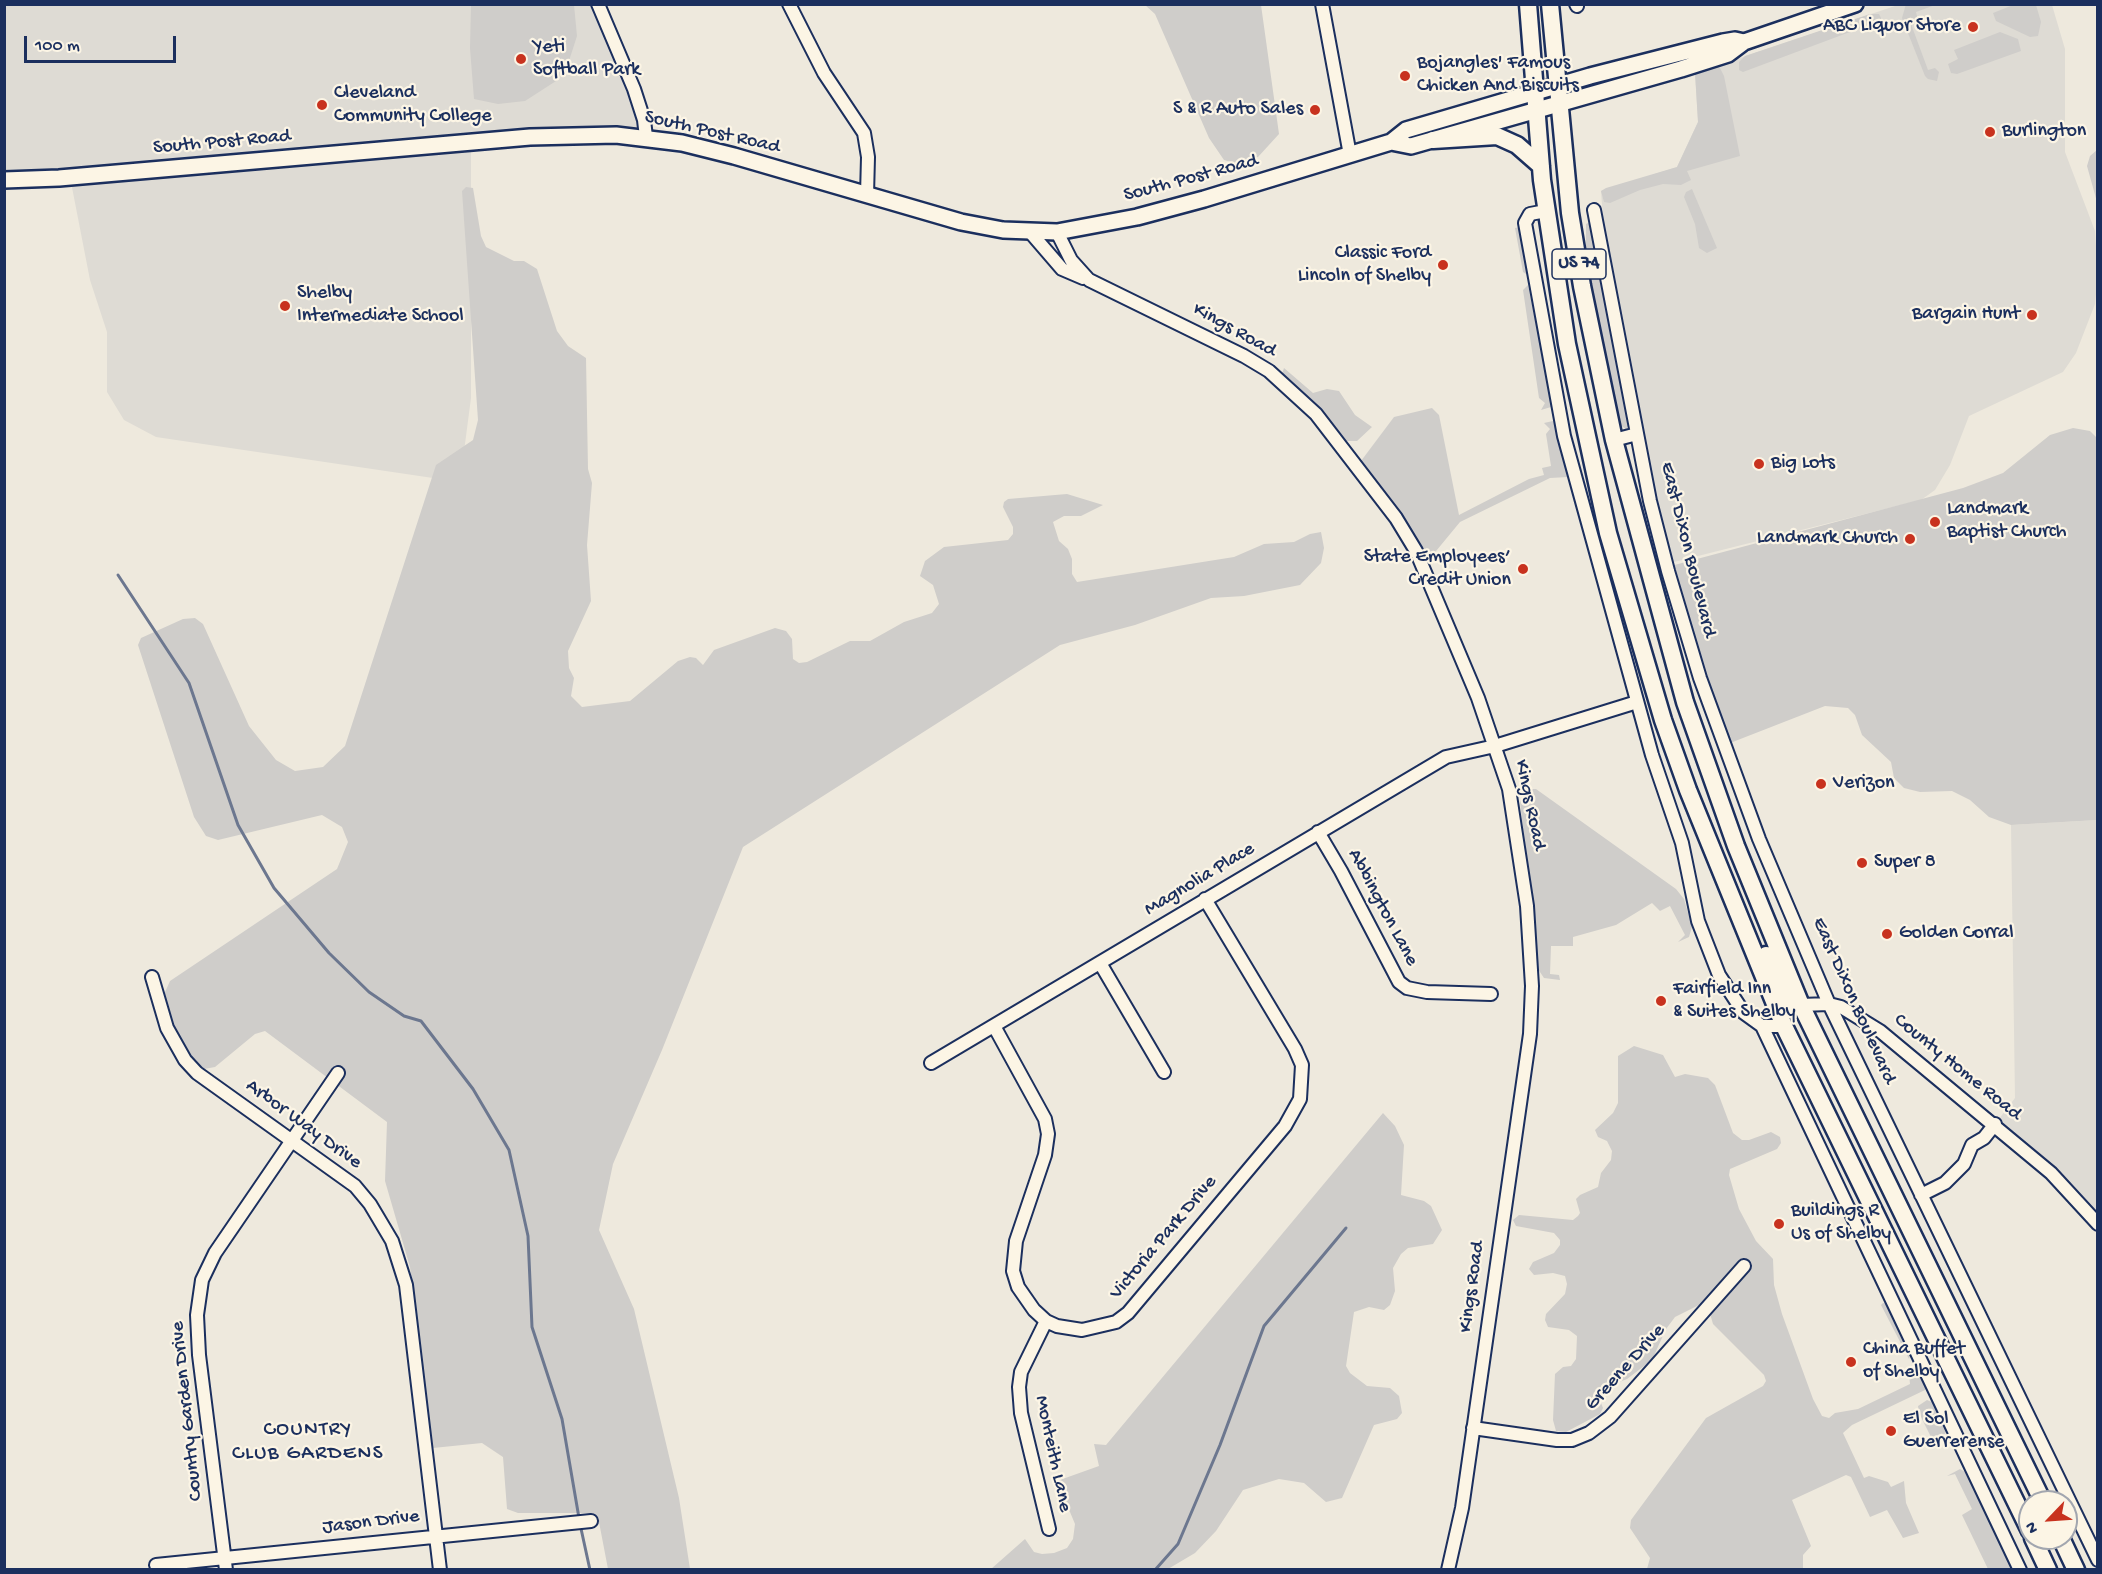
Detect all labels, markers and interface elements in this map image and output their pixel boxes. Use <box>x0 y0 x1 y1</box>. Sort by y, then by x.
place label: ABC Liquor Store <box>1823 15 1961 39</box>
marker: ABC Liquor Store <box>1966 20 1980 34</box>
scale bar <box>27 24 178 62</box>
text: 100 m <box>35 36 80 57</box>
place label: Yeti Softball Park <box>533 36 640 83</box>
marker: Yeti Softball Park <box>514 52 528 66</box>
place label: Bojangles' Famous Chicken And Biscuits <box>1417 52 1579 99</box>
marker: Bojangles' Famous Chicken And Biscuits <box>1398 69 1412 83</box>
place label: Cleveland Community College <box>334 82 492 129</box>
marker: Cleveland Community College <box>315 98 329 112</box>
place label: S & R Auto Sales <box>1173 98 1303 122</box>
marker: S & R Auto Sales <box>1308 103 1322 117</box>
street label: South Post Road <box>642 106 782 160</box>
place label: Burlington <box>2002 120 2086 144</box>
street label: South Post Road <box>152 125 292 161</box>
marker: Burlington <box>1983 125 1997 139</box>
street label: South Post Road <box>1121 150 1261 208</box>
place label: Classic Ford Lincoln of Shelby <box>1298 242 1431 289</box>
road number: US 74 <box>1552 249 1606 279</box>
marker: Classic Ford Lincoln of Shelby <box>1436 258 1450 272</box>
place label: Shelby Intermediate School <box>297 282 464 329</box>
street label: Kings Road <box>1188 298 1280 364</box>
marker: Shelby Intermediate School <box>278 299 292 313</box>
place label: Bargain Hunt <box>1912 303 2020 327</box>
marker: Bargain Hunt <box>2025 308 2039 322</box>
place label: Big Lots <box>1771 452 1835 476</box>
marker: Big Lots <box>1752 457 1766 471</box>
street label: East Dixon Boulevard <box>1654 460 1720 640</box>
place label: Landmark Baptist Church <box>1947 498 2067 545</box>
marker: Landmark Baptist Church <box>1928 515 1942 529</box>
place label: Landmark Church <box>1757 527 1898 551</box>
marker: Landmark Church <box>1903 532 1917 546</box>
place label: State Employees’ Credit Union <box>1364 546 1511 593</box>
marker: State Employees’ Credit Union <box>1516 562 1530 576</box>
street label: Kings Road <box>1508 758 1550 852</box>
place label: Verizon <box>1833 772 1895 796</box>
marker: Verizon <box>1814 777 1828 791</box>
street label: Magnolia Place <box>1140 838 1260 922</box>
street label: Abbington Lane <box>1341 845 1423 971</box>
place label: Super 8 <box>1874 851 1936 875</box>
marker: Super 8 <box>1855 856 1869 870</box>
street label: East Dixon Boulevard <box>1805 914 1901 1088</box>
place label: Golden Corral <box>1899 922 2014 946</box>
marker: Golden Corral <box>1880 927 1894 941</box>
place label: Fairfield Inn & Suites Shelby <box>1673 978 1796 1025</box>
marker: Fairfield Inn & Suites Shelby <box>1654 994 1668 1008</box>
street label: County Home Road <box>1888 1009 2026 1127</box>
street label: Arbor Way Drive <box>240 1075 366 1175</box>
street label: Victoria Park Drive <box>1105 1171 1223 1305</box>
place label: Buildings R Us of Shelby <box>1791 1200 1891 1247</box>
marker: Buildings R Us of Shelby <box>1772 1217 1786 1231</box>
street label: Kings Road <box>1455 1240 1491 1334</box>
street label: Country Garden Drive <box>167 1320 209 1502</box>
street label: Greene Drive <box>1581 1320 1671 1416</box>
place label: China Buffet of Shelby <box>1863 1338 1965 1385</box>
marker: China Buffet of Shelby <box>1844 1355 1858 1369</box>
street label: Monteith Lane <box>1028 1394 1076 1514</box>
place label: El Sol Guerrerense <box>1903 1408 2004 1455</box>
district label: COUNTRY CLUB GARDENS <box>232 1418 384 1468</box>
marker: El Sol Guerrerense <box>1884 1424 1898 1438</box>
north arrow <box>2018 1490 2078 1550</box>
street label: Jason Drive <box>321 1505 421 1541</box>
text: N <box>2022 1518 2044 1536</box>

